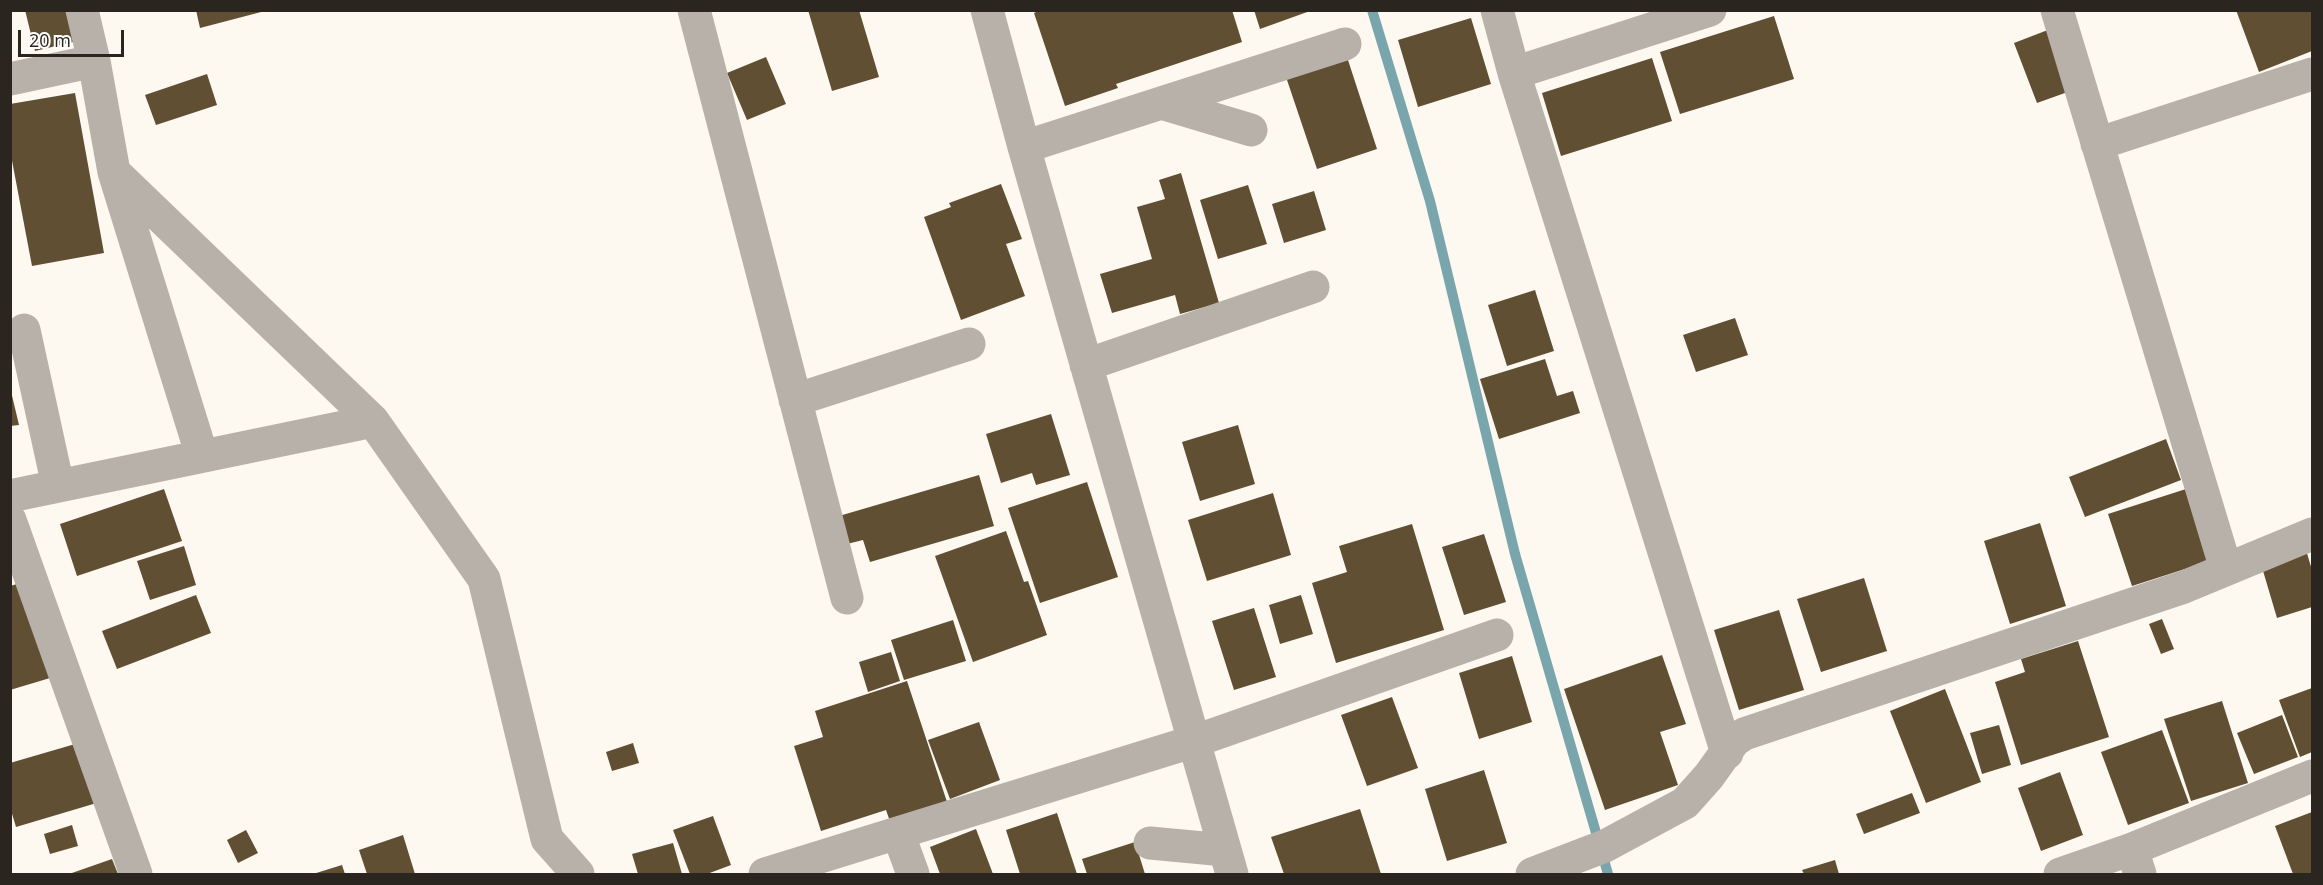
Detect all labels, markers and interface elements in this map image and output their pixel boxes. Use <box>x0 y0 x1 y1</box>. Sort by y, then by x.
scale bar <box>21 18 128 56</box>
text: 20 m <box>29 28 71 52</box>

